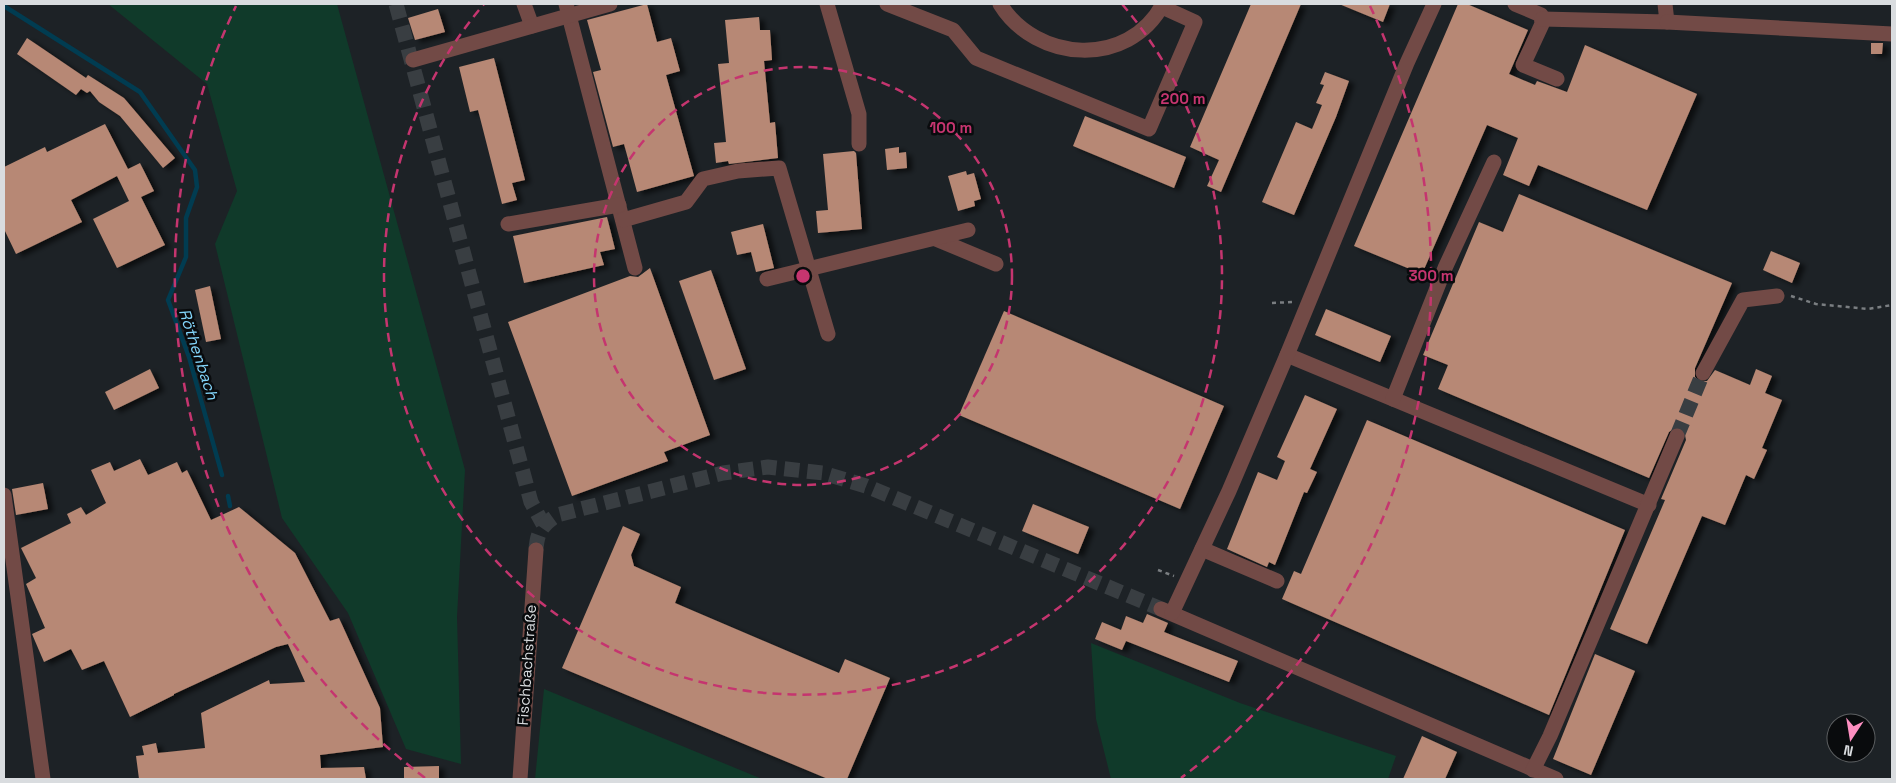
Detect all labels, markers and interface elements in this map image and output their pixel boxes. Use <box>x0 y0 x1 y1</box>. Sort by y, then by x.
text: 200 m <box>1161 89 1205 108</box>
text: 100 m <box>930 118 972 137</box>
text: 300 m <box>1408 266 1454 285</box>
centre of rings <box>794 267 812 285</box>
water label: Röthenbach <box>174 306 224 404</box>
street label: Fischbachstraße <box>513 604 540 726</box>
north arrow <box>1826 713 1876 763</box>
text: N <box>1842 741 1855 760</box>

